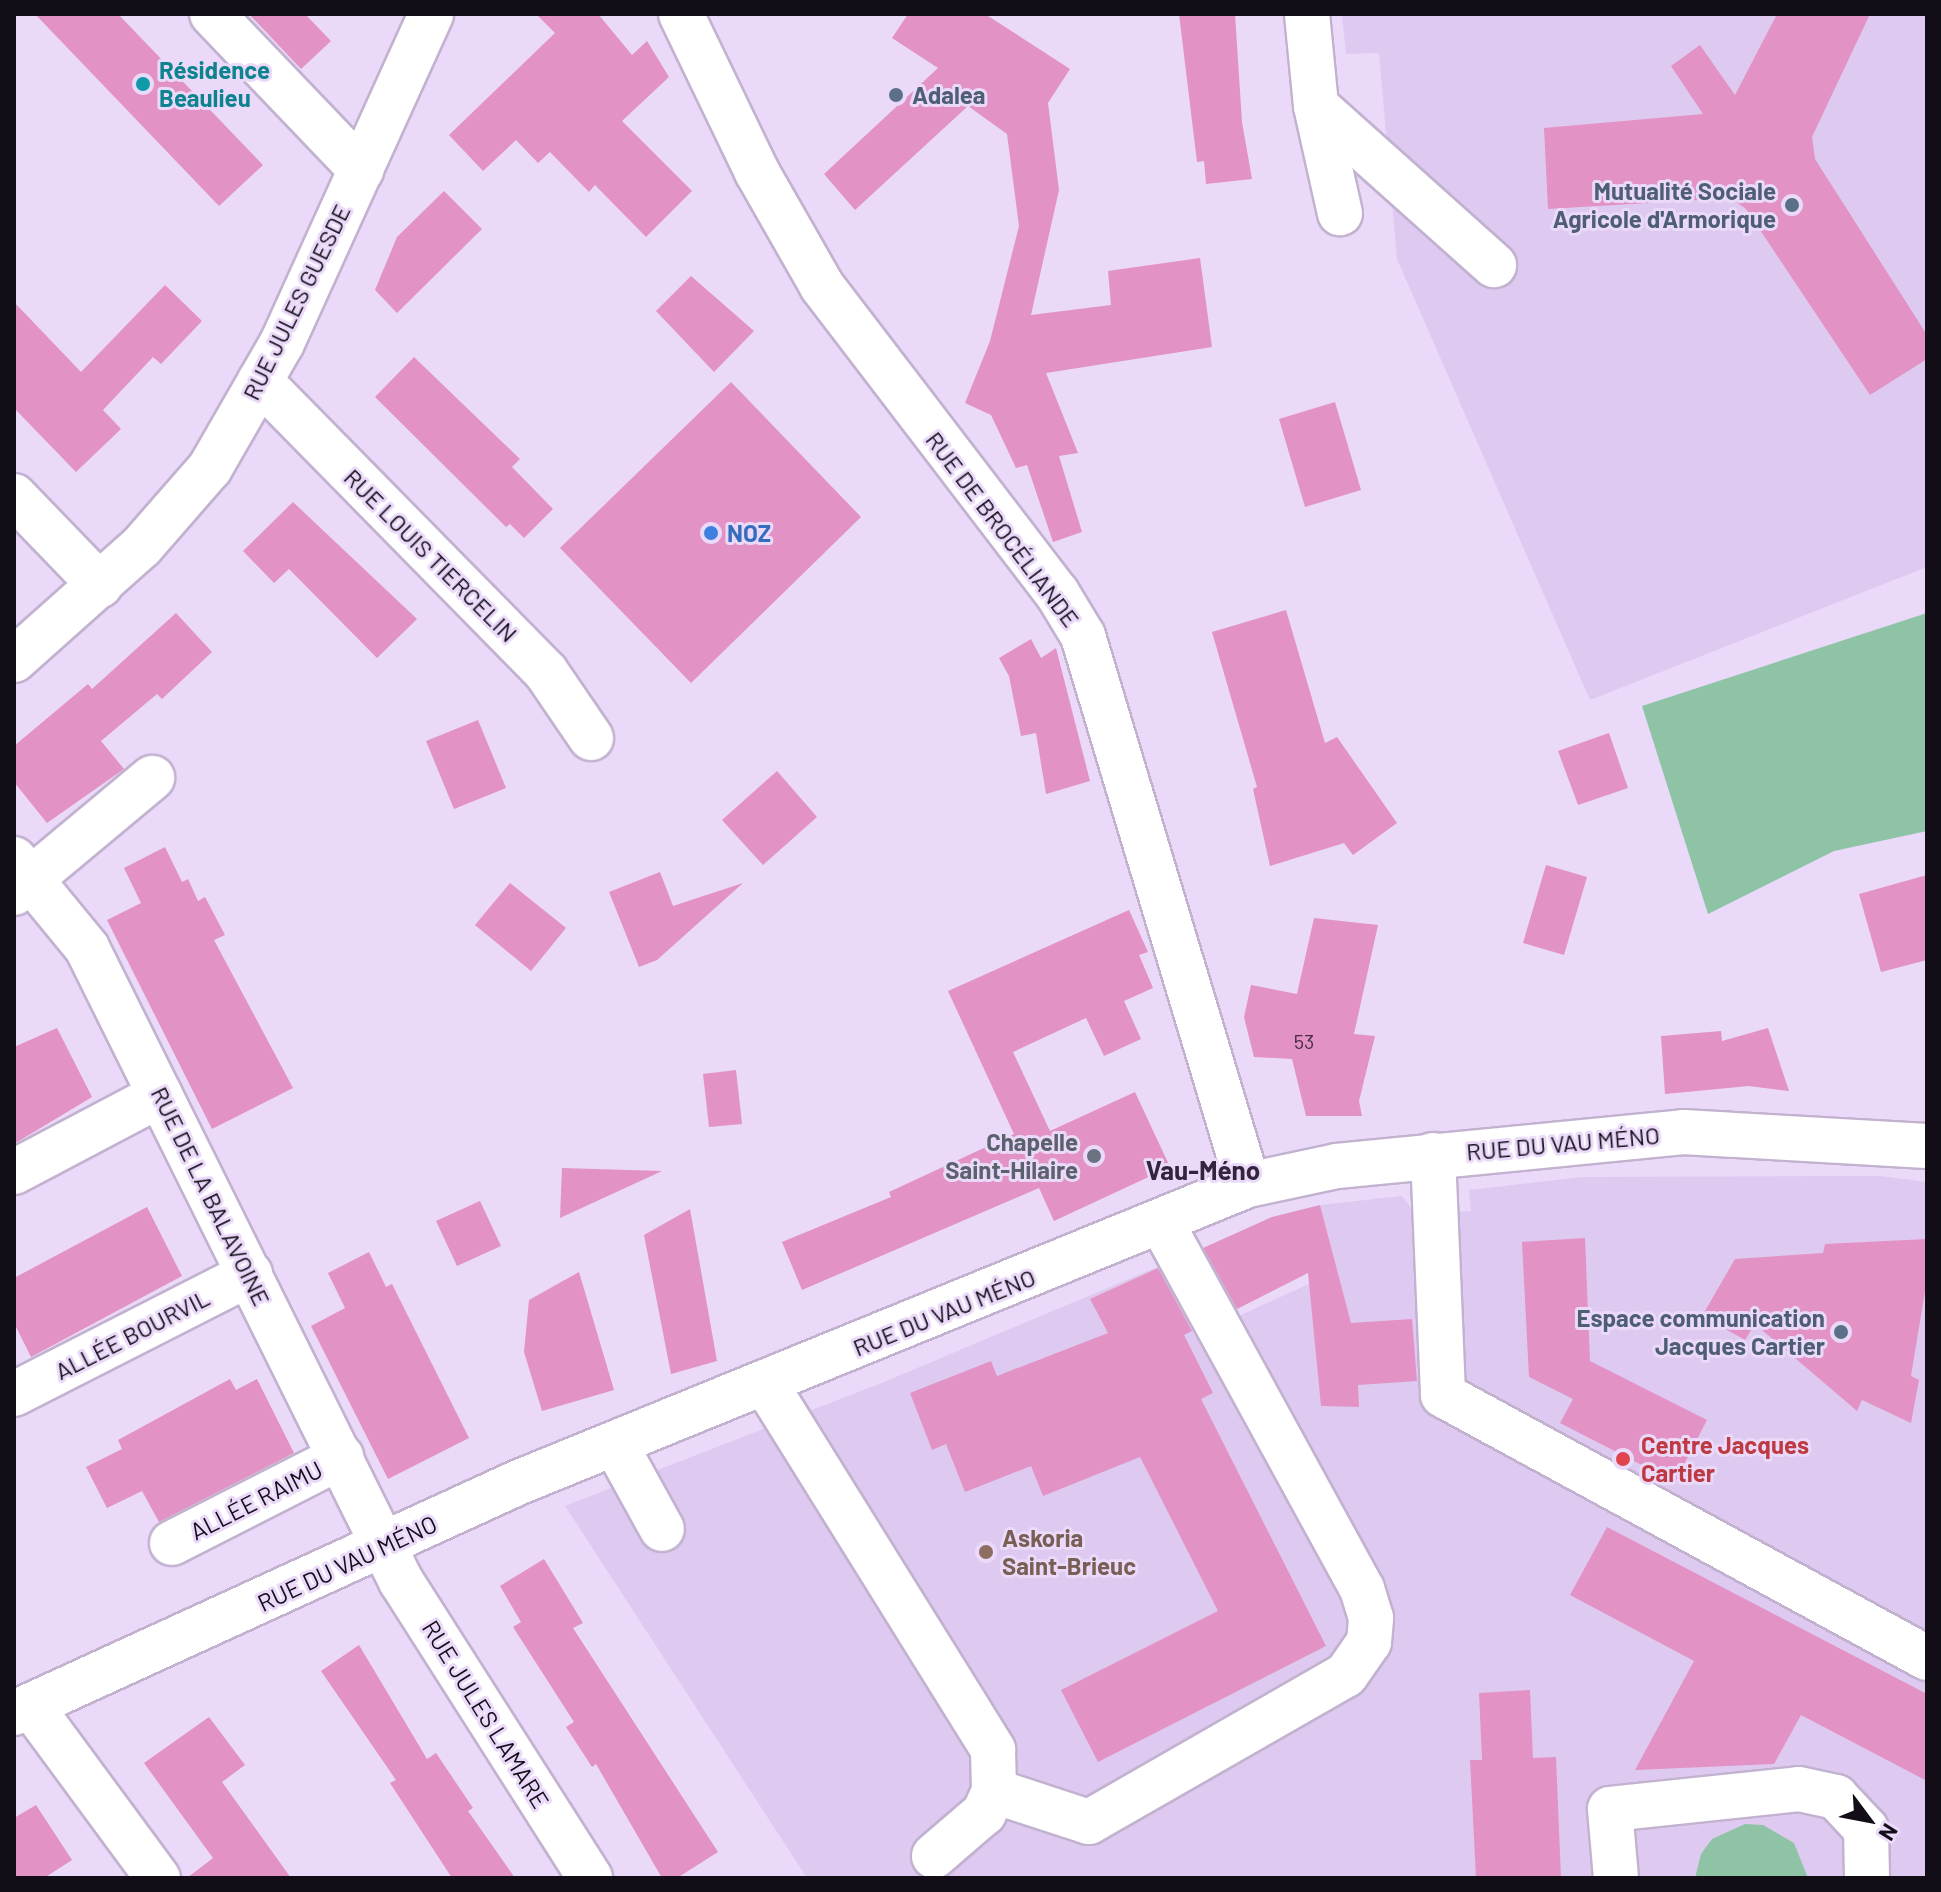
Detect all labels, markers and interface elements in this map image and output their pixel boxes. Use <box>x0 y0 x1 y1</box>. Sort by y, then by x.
place label: Résidence Beaulieu <box>159 56 270 112</box>
marker: Résidence Beaulieu <box>134 75 152 93</box>
place label: Adalea <box>912 81 985 109</box>
marker: Adalea <box>887 86 905 104</box>
place label: Mutualité Sociale Agricole d'Armorique <box>1553 177 1776 233</box>
marker: Mutualité Sociale Agricole d'Armorique <box>1783 196 1801 214</box>
street label: RUE JULES GUESDE <box>236 199 356 405</box>
street label: RUE DE BROCÉLIANDE <box>920 426 1086 632</box>
street label: RUE LOUIS TIERCELIN <box>338 462 524 648</box>
place label: NOZ <box>727 519 771 547</box>
marker: NOZ <box>702 524 720 542</box>
house number: 53 <box>1294 1029 1314 1053</box>
street label: RUE DE LA BALAVOINE <box>145 1082 277 1310</box>
street label: RUE DU VAU MÉNO <box>1465 1120 1661 1166</box>
place label: Chapelle Saint-Hilaire <box>945 1128 1078 1184</box>
marker: Chapelle Saint-Hilaire <box>1085 1147 1103 1165</box>
district label: Vau-Méno <box>1146 1154 1260 1186</box>
street label: RUE DU VAU MÉNO <box>849 1262 1039 1362</box>
street label: ALLÉE BOURVIL <box>50 1283 214 1385</box>
place label: Espace communication Jacques Cartier <box>1576 1304 1825 1360</box>
marker: Espace communication Jacques Cartier <box>1832 1323 1850 1341</box>
place label: Centre Jacques Cartier <box>1641 1431 1809 1487</box>
marker: Centre Jacques Cartier <box>1612 1448 1634 1470</box>
street label: ALLÉE RAIMU <box>185 1454 327 1546</box>
street label: RUE DU VAU MÉNO <box>253 1509 441 1617</box>
place label: Askoria Saint-Brieuc <box>1002 1524 1136 1580</box>
marker: Askoria Saint-Brieuc <box>977 1543 995 1561</box>
street label: RUE JULES LAMARE <box>417 1615 555 1813</box>
north arrow <box>1829 1780 1909 1860</box>
text: N <box>1874 1820 1904 1846</box>

